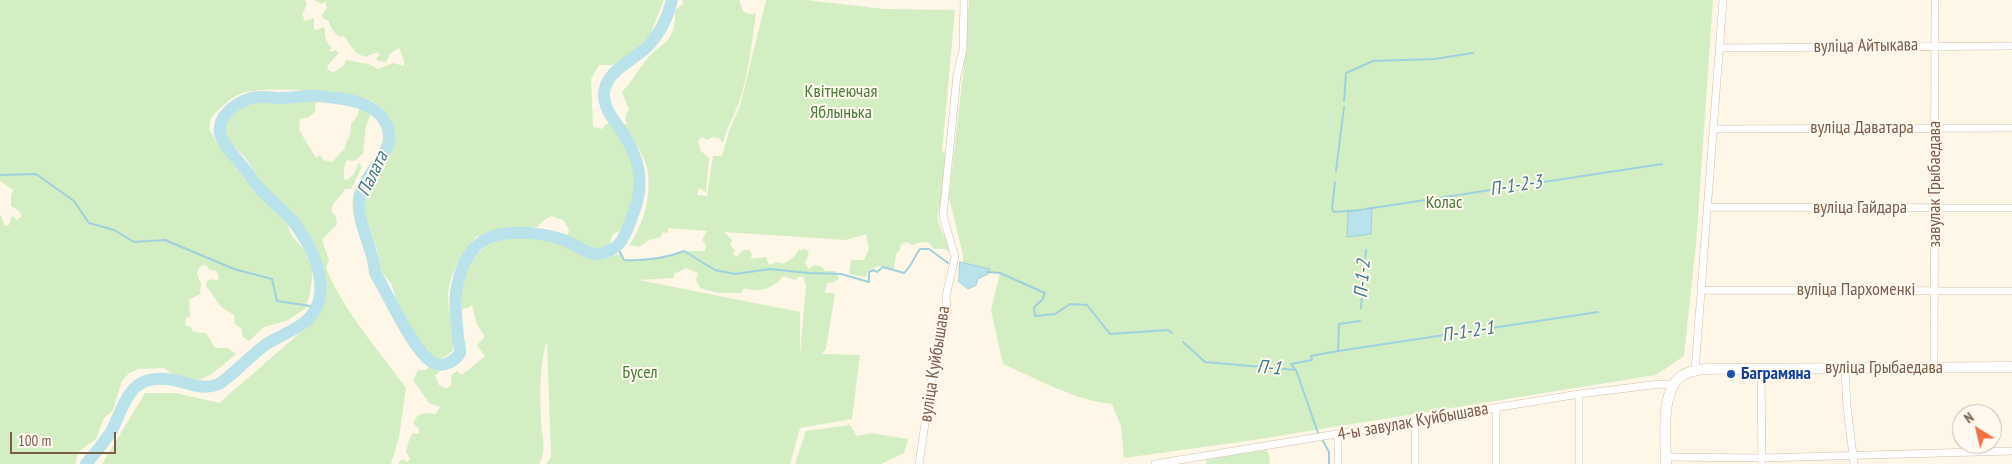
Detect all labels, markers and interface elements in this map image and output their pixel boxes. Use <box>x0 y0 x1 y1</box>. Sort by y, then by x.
street label: вуліца Айтыкава <box>1814 34 1918 58</box>
park label: Квітнеючая Яблынька <box>805 81 877 124</box>
street label: вуліца Даватара <box>1810 117 1914 139</box>
street label: завулак Грыбаедава <box>1924 121 1946 247</box>
water label: Палата <box>353 148 393 200</box>
water label: П-1-2-3 <box>1488 171 1544 201</box>
park label: Колас <box>1426 192 1462 214</box>
street label: вуліца Гайдара <box>1813 197 1907 219</box>
water label: П-1-2 <box>1350 259 1376 299</box>
street label: вуліца Пархоменкі <box>1797 279 1915 301</box>
street label: вуліца Куйбышава <box>915 304 955 424</box>
water label: П-1-2-1 <box>1440 317 1496 347</box>
water label: П-1 <box>1256 356 1282 380</box>
street label: вуліца Грыбаедава <box>1825 357 1943 379</box>
park label: Бусел <box>622 362 658 384</box>
place label: Баграмяна <box>1741 363 1811 385</box>
marker: Баграмяна <box>1725 368 1737 380</box>
street label: 4-ы завулак Куйбышава <box>1336 398 1490 446</box>
north arrow <box>1952 404 2002 454</box>
text: N <box>1960 408 1977 427</box>
scale bar <box>12 422 119 454</box>
text: 100 m <box>18 431 51 450</box>

